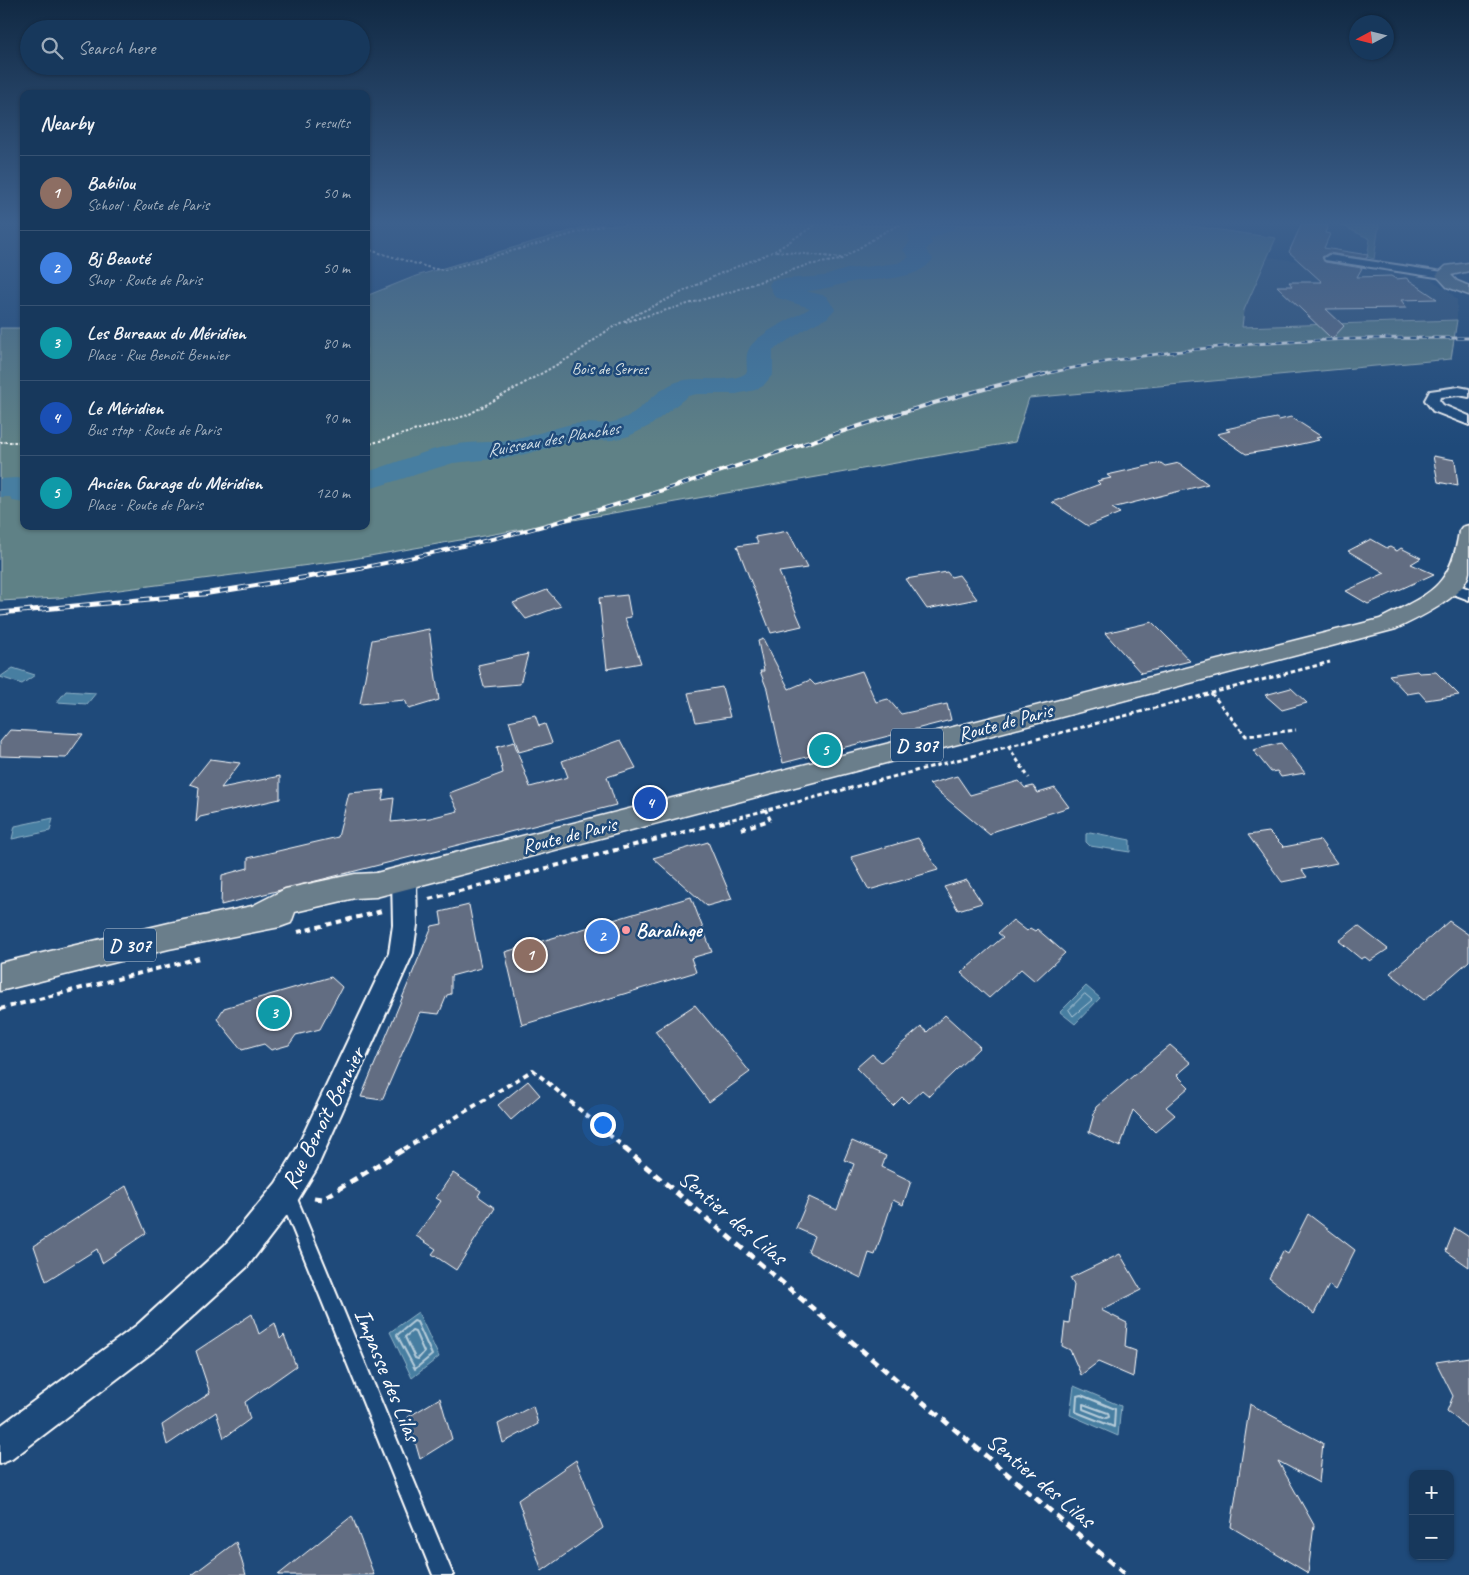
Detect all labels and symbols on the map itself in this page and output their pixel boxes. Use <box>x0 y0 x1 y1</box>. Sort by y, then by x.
north arrow <box>1349 15 1394 60</box>
park label: Bois de Serres <box>572 359 650 379</box>
water label: Ruisseau des Planches <box>485 416 623 461</box>
street label: Route de Paris <box>955 697 1057 747</box>
road number: D 307 <box>891 728 943 762</box>
pin: 5 <box>809 731 841 769</box>
pin: 4 <box>634 784 666 822</box>
street label: Route de Paris <box>519 811 621 859</box>
pin: 2 <box>586 917 618 955</box>
place label: Baralinge <box>636 918 704 943</box>
marker: Baralinge <box>620 924 632 936</box>
road number: D 307 <box>104 928 156 962</box>
pin: 1 <box>514 936 546 974</box>
pin: 3 <box>258 994 290 1032</box>
street label: Rue Benoît Bennier <box>274 1040 373 1194</box>
your location <box>590 1112 616 1138</box>
street label: Sentier des Lilas <box>673 1163 796 1273</box>
street label: Impasse des Lilas <box>348 1304 429 1447</box>
street label: Sentier des Lilas <box>981 1426 1104 1536</box>

